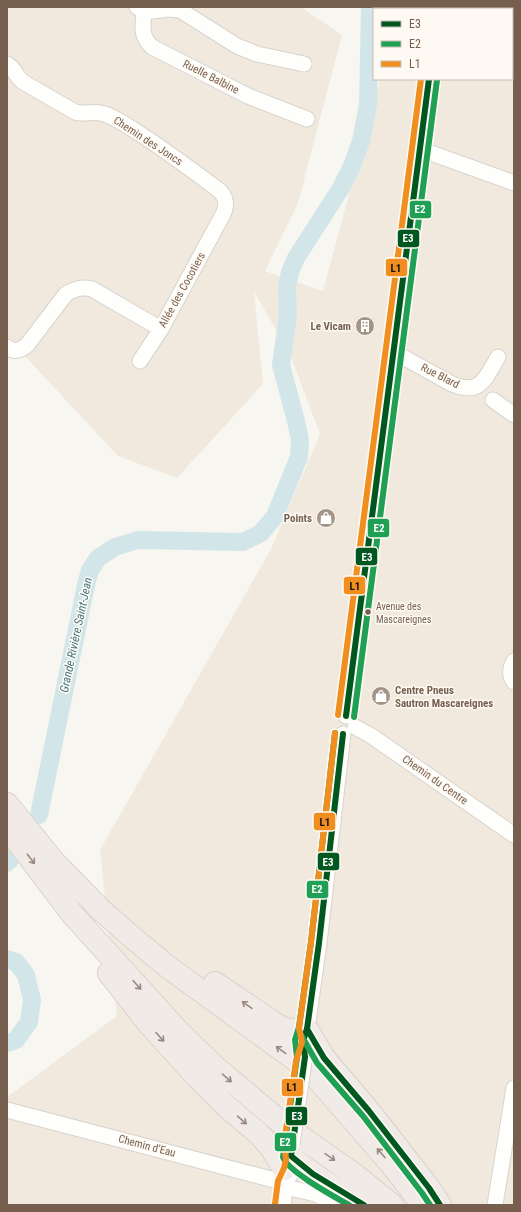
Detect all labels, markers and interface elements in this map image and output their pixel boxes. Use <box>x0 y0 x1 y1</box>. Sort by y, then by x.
legend <box>373 8 513 80</box>
text: E3 <box>409 17 421 31</box>
text: E2 <box>409 37 421 51</box>
street label: Ruelle Balbine <box>181 57 241 97</box>
text: L1 <box>409 57 421 71</box>
street label: Chemin des Joncs <box>111 114 185 168</box>
line badge: E2 <box>409 200 432 219</box>
text: E2 <box>415 203 426 216</box>
line badge: E3 <box>397 229 420 248</box>
text: E3 <box>403 232 414 245</box>
street label: Allée des Cocotiers <box>156 250 208 330</box>
line badge: L1 <box>385 258 408 277</box>
text: L1 <box>391 262 401 275</box>
building icon: Le Vicam <box>354 315 376 337</box>
place label: Le Vicam <box>310 320 351 333</box>
street label: Rue Blard <box>419 361 461 391</box>
shop icon: Points <box>315 507 337 529</box>
place label: Points <box>284 512 312 525</box>
line badge: E2 <box>367 518 390 538</box>
text: E2 <box>374 522 385 535</box>
line badge: E3 <box>355 547 378 566</box>
text: E3 <box>362 551 373 564</box>
water label: Grande Rivière Saint-Jean <box>57 576 95 694</box>
line badge: L1 <box>343 576 366 595</box>
text: L1 <box>350 580 360 593</box>
place label: Avenue des Mascareignes <box>376 601 432 625</box>
marker: Avenue des Mascareignes <box>363 607 373 617</box>
place label: Centre Pneus Sautron Mascareignes <box>395 684 493 710</box>
shop icon: Centre Pneus Sautron Mascareignes <box>370 685 392 707</box>
street label: Chemin du Centre <box>400 753 470 807</box>
line badge: L1 <box>313 812 336 831</box>
text: L1 <box>320 816 330 829</box>
line badge: E3 <box>317 852 340 871</box>
one-way arrow <box>27 854 35 865</box>
text: E3 <box>323 856 334 869</box>
line badge: E2 <box>306 880 329 899</box>
text: E2 <box>312 883 323 896</box>
one-way arrow <box>132 980 141 990</box>
one-way arrow <box>242 1001 253 1009</box>
one-way arrow <box>156 1032 165 1042</box>
one-way arrow <box>276 1045 287 1054</box>
one-way arrow <box>222 1074 233 1083</box>
line badge: L1 <box>281 1078 304 1097</box>
text: L1 <box>287 1081 297 1094</box>
line badge: E3 <box>285 1106 308 1126</box>
text: E3 <box>292 1110 303 1123</box>
one-way arrow <box>237 1116 248 1125</box>
street label: Chemin d'Eau <box>117 1132 177 1160</box>
line badge: E2 <box>274 1132 297 1152</box>
text: E2 <box>280 1136 291 1149</box>
one-way arrow <box>376 1148 386 1158</box>
one-way arrow <box>325 1153 336 1161</box>

